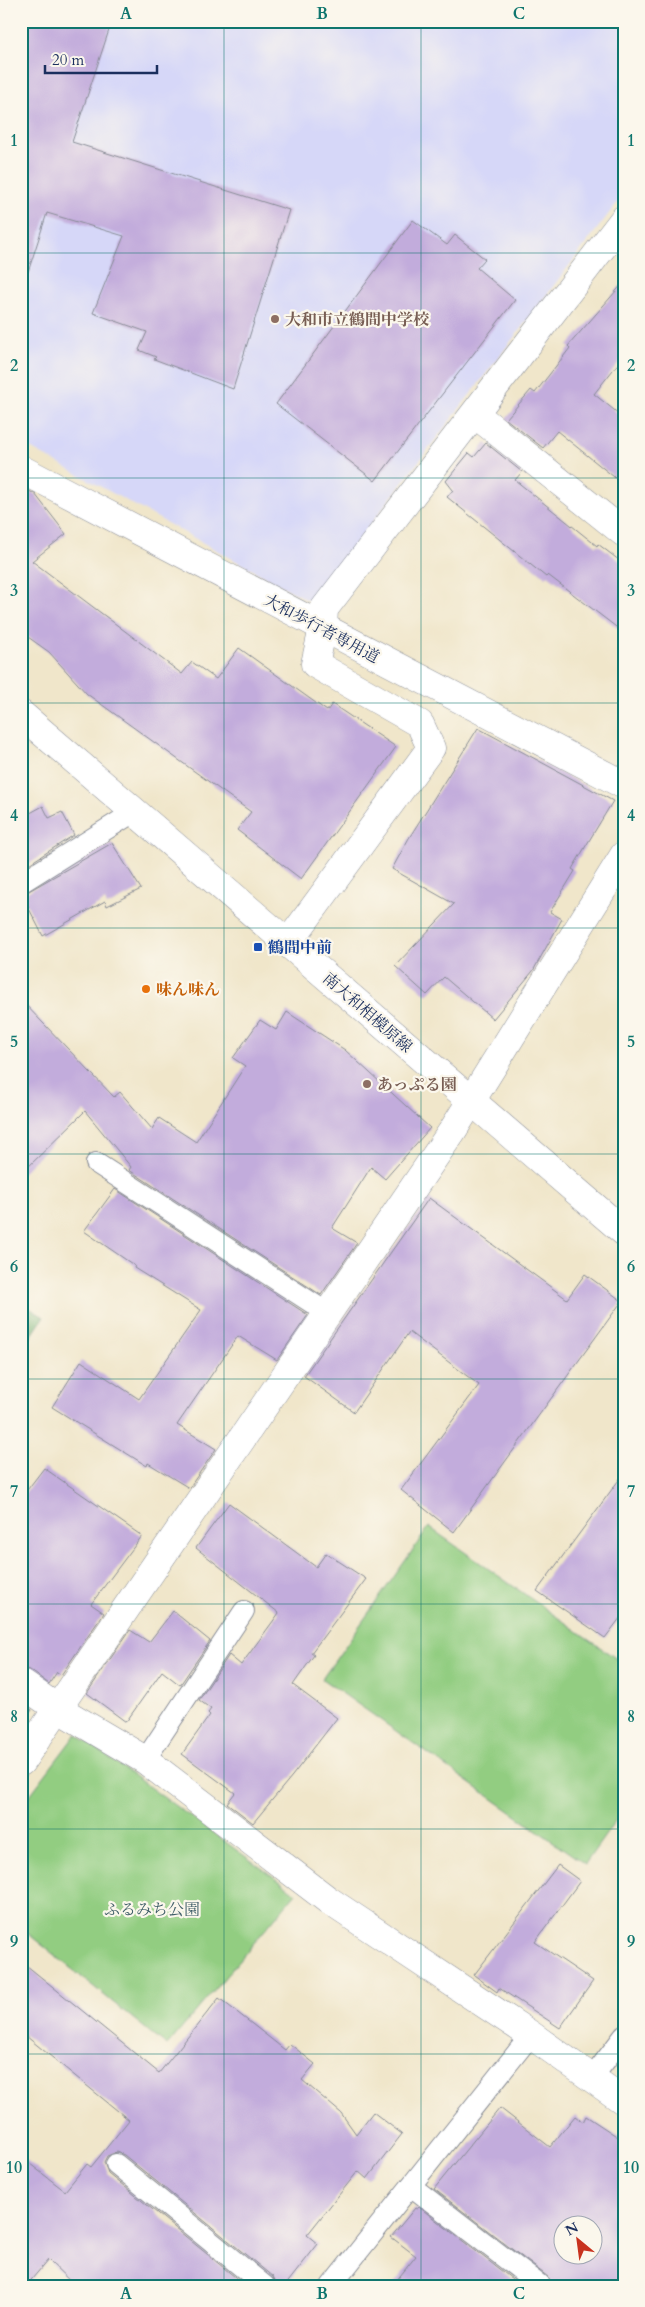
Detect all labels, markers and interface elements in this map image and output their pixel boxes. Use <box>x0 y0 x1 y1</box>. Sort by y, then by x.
text: A <box>120 3 132 25</box>
text: B <box>316 3 328 25</box>
text: C <box>513 3 525 25</box>
scale bar <box>45 42 158 74</box>
text: 20 m <box>52 50 84 70</box>
text: 1 <box>10 130 18 152</box>
text: 1 <box>627 130 635 152</box>
place label: 大和市立鶴間中学校 <box>285 309 430 331</box>
marker: 大和市立鶴間中学校 <box>269 313 281 325</box>
text: 2 <box>10 355 18 377</box>
text: 2 <box>627 355 635 377</box>
text: 3 <box>10 580 18 602</box>
text: 3 <box>627 580 635 602</box>
street label: 大和歩行者専用道 <box>260 589 383 669</box>
text: 4 <box>10 805 18 827</box>
text: 4 <box>627 805 635 827</box>
place label: 鶴間中前 <box>268 937 332 959</box>
marker: 鶴間中前 <box>252 941 264 953</box>
street label: 南大和相模原線 <box>318 968 417 1058</box>
place label: 味ん味ん <box>156 979 220 1001</box>
marker: 味ん味ん <box>140 983 152 995</box>
text: 5 <box>10 1031 18 1053</box>
text: 5 <box>627 1031 635 1053</box>
place label: あっぷる園 <box>377 1074 457 1096</box>
marker: あっぷる園 <box>361 1078 373 1090</box>
text: 6 <box>10 1256 18 1278</box>
text: 6 <box>627 1256 635 1278</box>
text: 7 <box>10 1481 18 1503</box>
text: 7 <box>627 1481 635 1503</box>
text: 8 <box>10 1706 18 1728</box>
text: 8 <box>627 1706 635 1728</box>
park label: ふるみち公園 <box>104 1899 200 1921</box>
text: 9 <box>10 1931 18 1953</box>
text: 9 <box>627 1931 635 1953</box>
text: 10 <box>6 2157 22 2179</box>
text: 10 <box>623 2157 639 2179</box>
north arrow <box>552 2214 602 2264</box>
text: N <box>562 2218 582 2240</box>
text: A <box>120 2283 132 2305</box>
text: B <box>316 2283 328 2305</box>
text: C <box>513 2283 525 2305</box>

